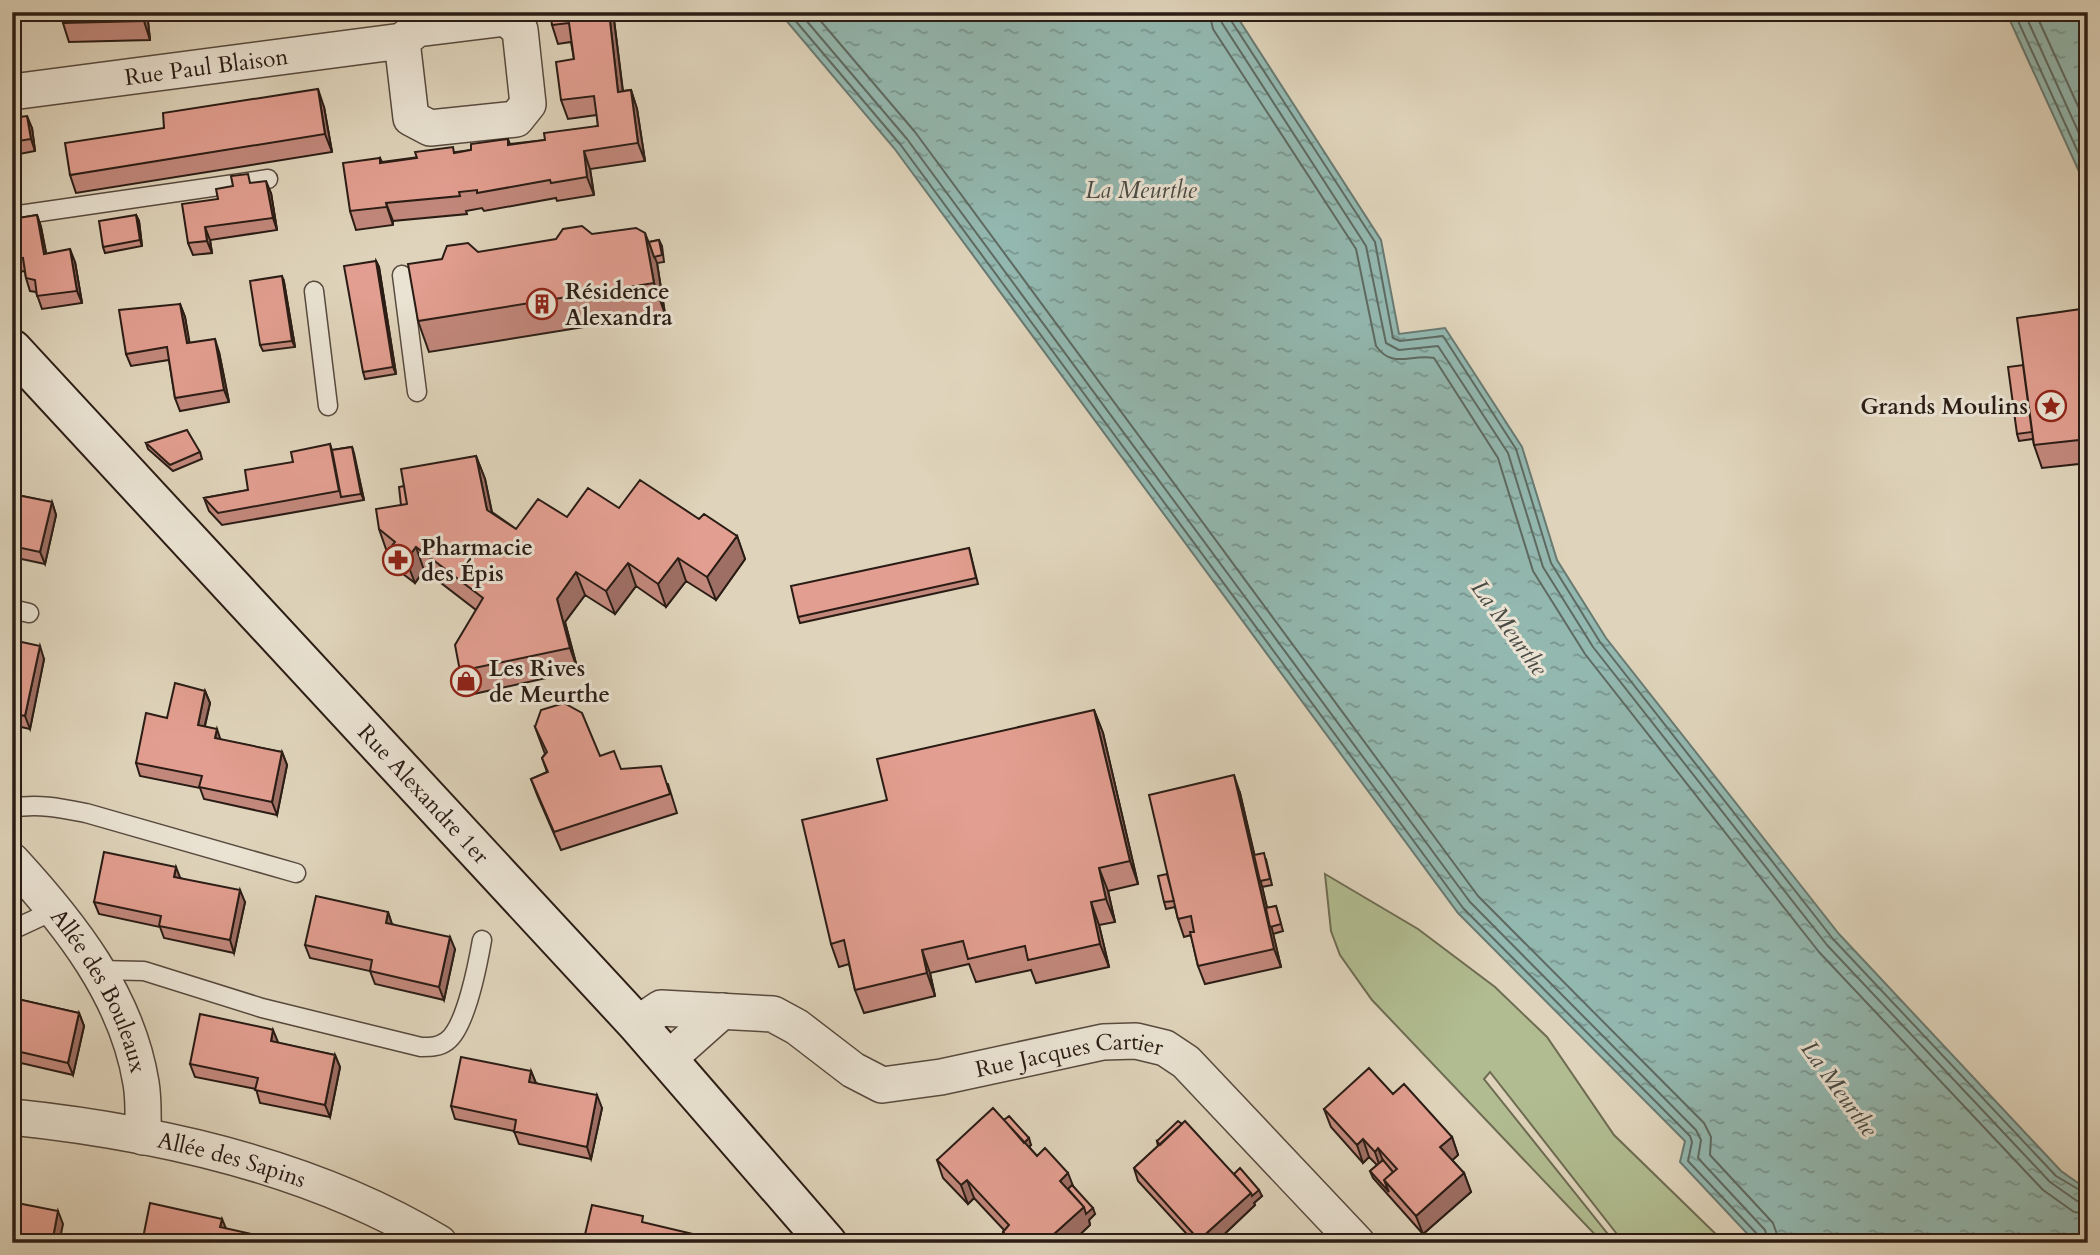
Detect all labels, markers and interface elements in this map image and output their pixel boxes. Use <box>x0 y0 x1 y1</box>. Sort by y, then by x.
street label: Rue Paul Blaison <box>123 41 290 93</box>
water label: La Meurthe <box>1085 174 1198 207</box>
place label: Résidence Alexandra <box>565 276 673 333</box>
building icon: Résidence Alexandra <box>525 287 559 321</box>
place icon: Grands Moulins <box>2034 389 2068 423</box>
place label: Grands Moulins <box>1860 391 2028 422</box>
place label: Pharmacie des Épis <box>421 532 533 589</box>
pharmacy icon: Pharmacie des Épis <box>381 543 415 577</box>
water label: La Meurthe <box>1463 573 1556 683</box>
place label: Les Rives de Meurthe <box>489 653 610 710</box>
shop icon: Les Rives de Meurthe <box>449 664 483 698</box>
street label: Rue Alexandre 1er <box>351 717 497 871</box>
street label: Allée des Bouleaux <box>44 902 154 1076</box>
street label: Rue Jacques Cartier <box>972 1025 1167 1085</box>
water label: La Meurthe <box>1793 1034 1886 1144</box>
street label: Allée des Sapins <box>155 1124 310 1195</box>

